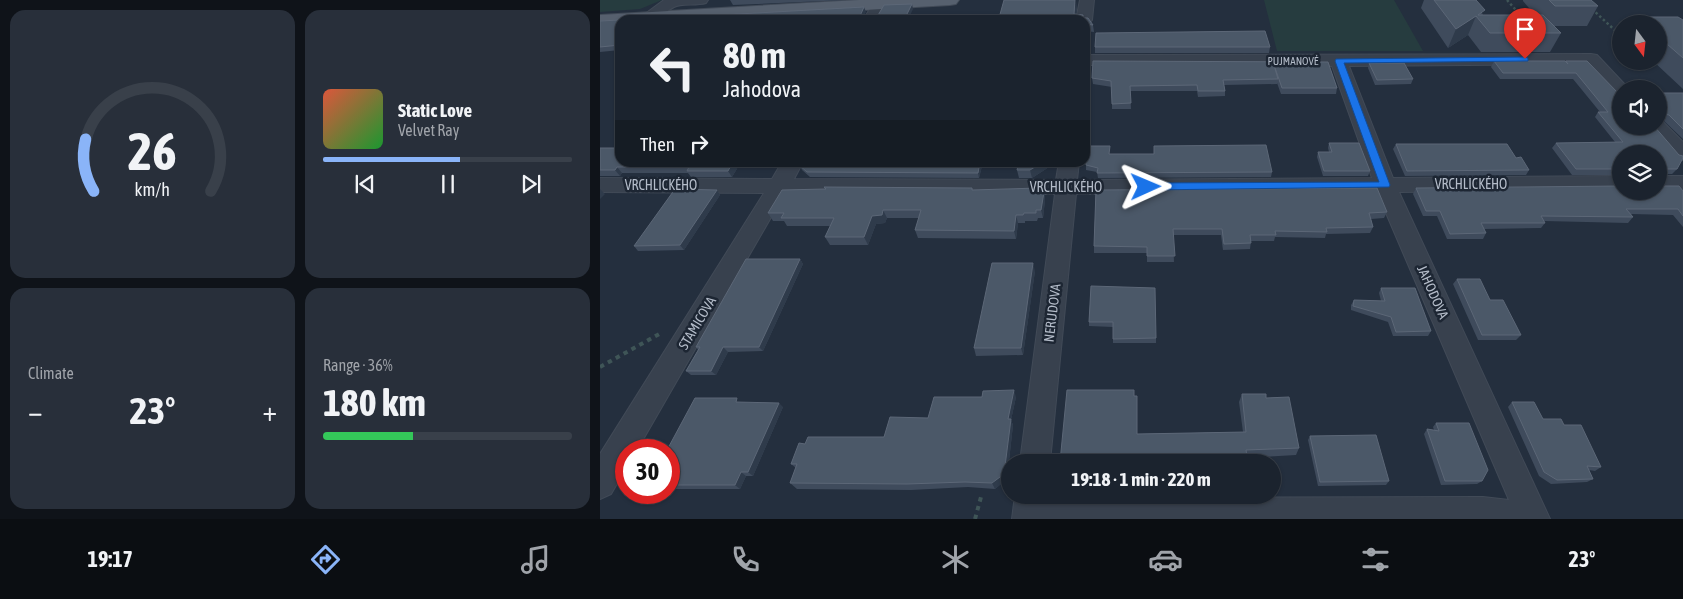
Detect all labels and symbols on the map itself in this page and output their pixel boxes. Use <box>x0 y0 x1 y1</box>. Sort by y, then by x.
pin <box>1504 8 1546 59</box>
north arrow <box>1612 15 1668 70</box>
street label: PUJMANOVÉ <box>1267 55 1319 67</box>
position arrow <box>1119 160 1171 212</box>
street label: VRCHLICKÉHO <box>1435 176 1507 192</box>
street label: VRCHLICKÉHO <box>625 177 697 193</box>
street label: VRCHLICKÉHO <box>1030 179 1102 195</box>
street label: JAHODOVA <box>1414 263 1452 321</box>
street label: NERUDOVA <box>1040 283 1064 343</box>
street label: STAMICOVA <box>675 294 719 352</box>
speed limit sign: 30 <box>615 439 680 504</box>

